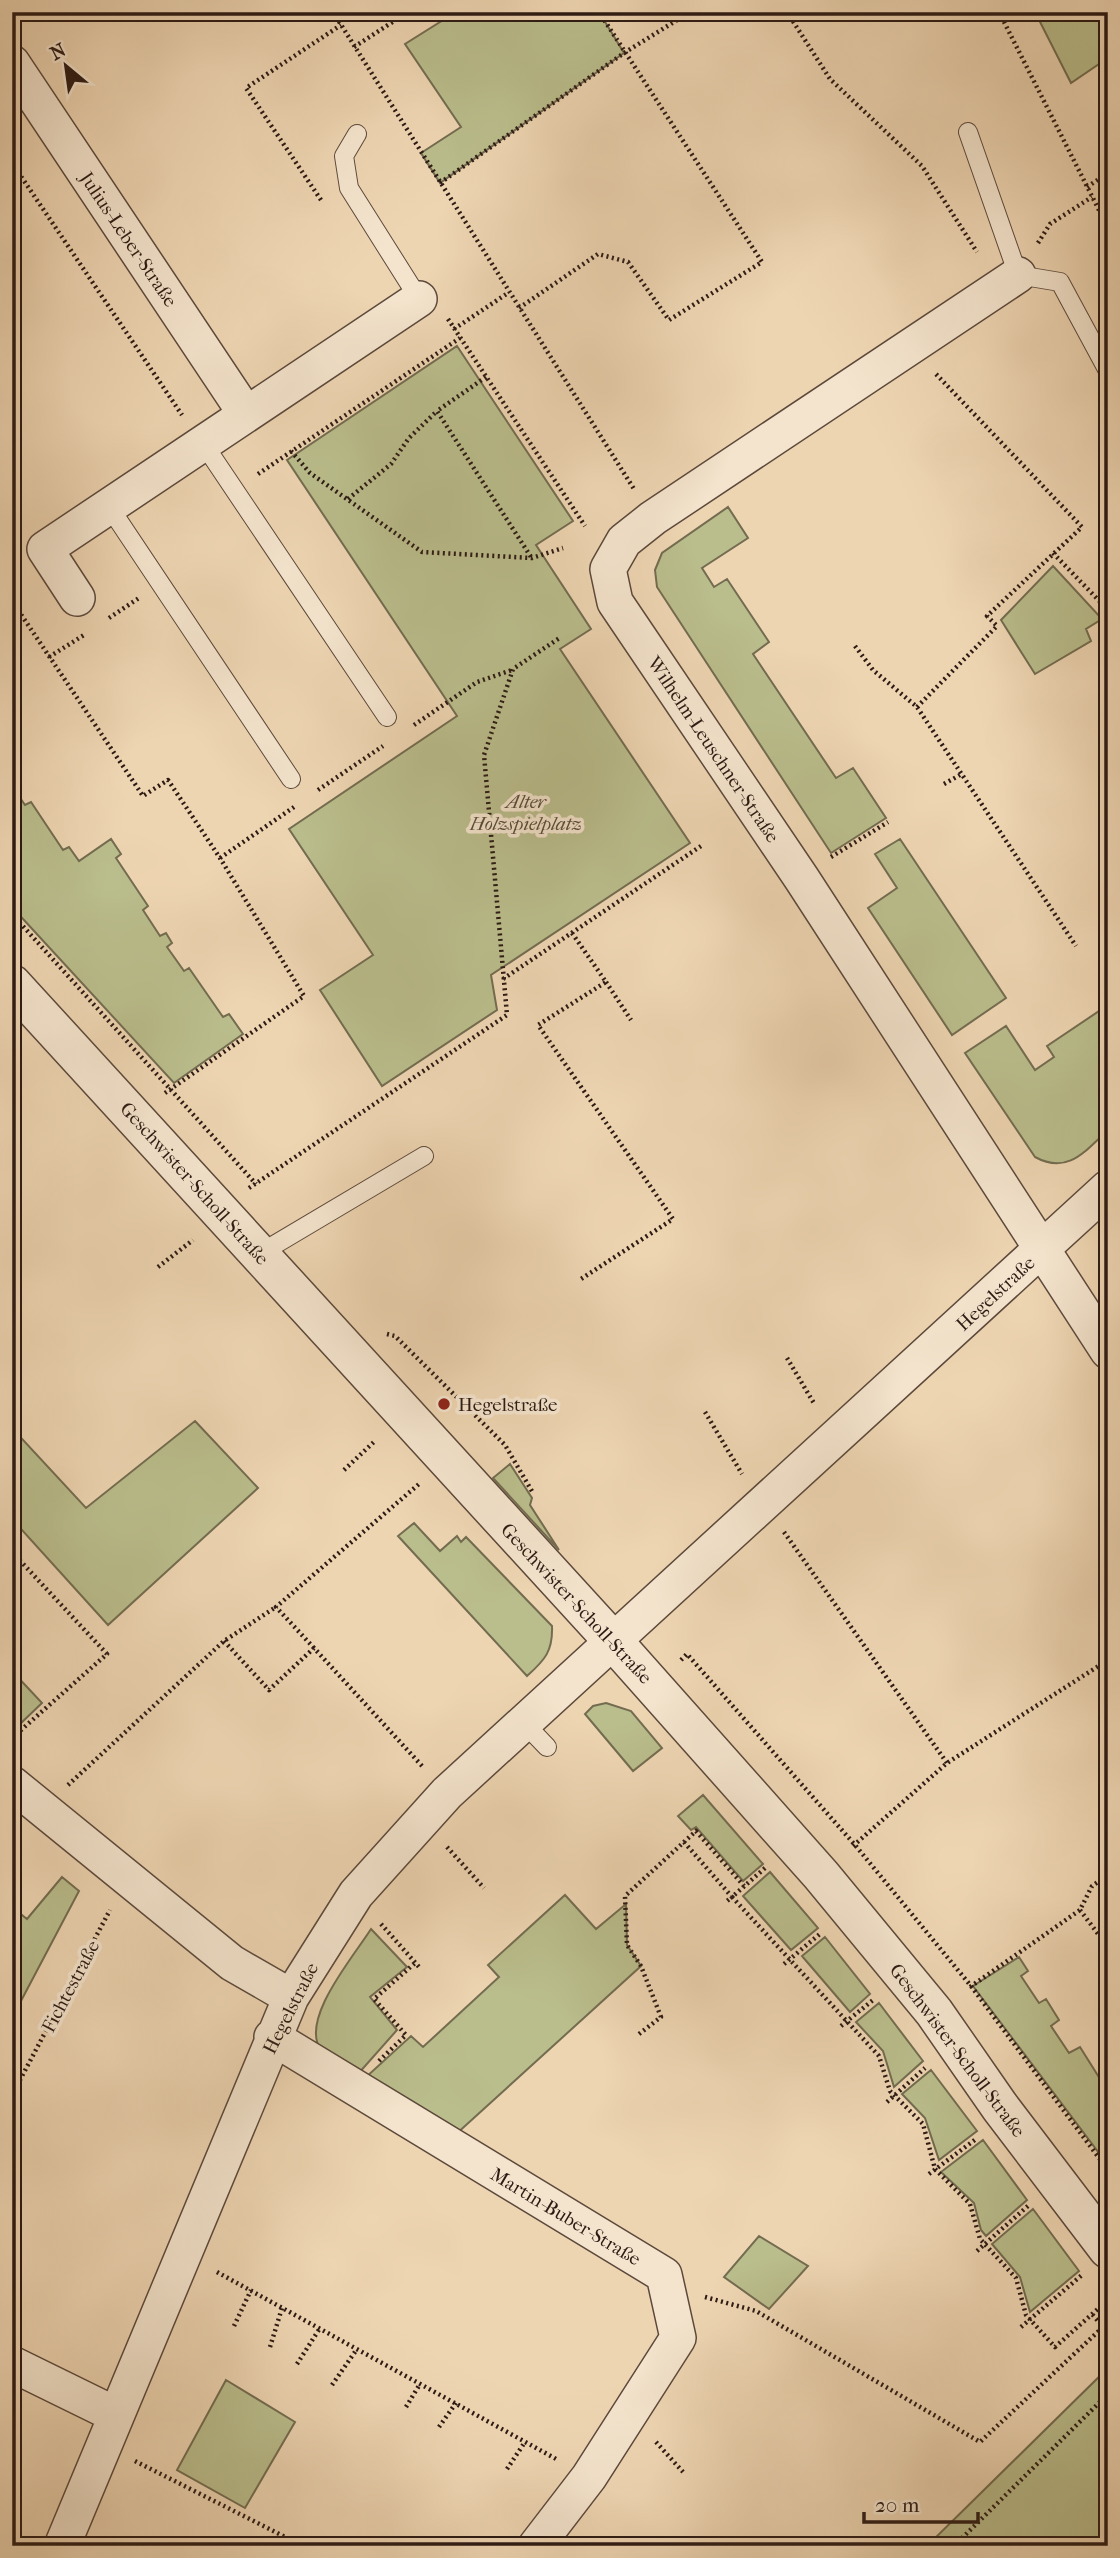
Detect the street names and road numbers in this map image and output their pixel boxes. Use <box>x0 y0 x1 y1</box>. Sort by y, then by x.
street label: Julius-Leber-Straße <box>74 166 181 311</box>
street label: Wilhelm-Leuschner-Straße <box>642 652 784 847</box>
street label: Geschwister-Scholl-Straße <box>115 1098 273 1270</box>
street label: Hegelstraße <box>952 1252 1040 1336</box>
street label: Geschwister-Scholl-Straße <box>496 1519 656 1688</box>
street label: Fichtestraße <box>37 1937 104 2036</box>
street label: Hegelstraße <box>259 1959 323 2058</box>
street label: Geschwister-Scholl-Straße <box>885 1960 1030 2142</box>
street label: Martin-Buber-Straße <box>486 2163 645 2270</box>

